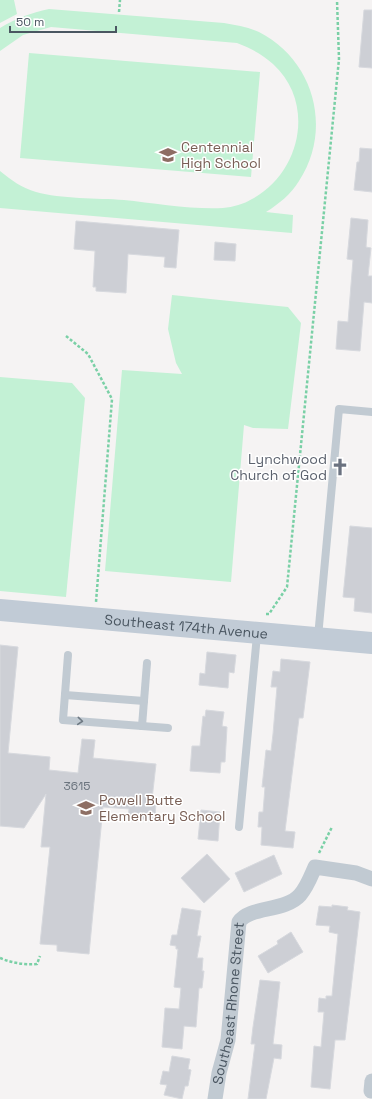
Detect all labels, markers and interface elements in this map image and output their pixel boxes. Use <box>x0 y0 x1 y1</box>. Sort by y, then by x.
scale bar <box>10 8 116 34</box>
text: 50 m <box>16 14 44 30</box>
place label: Centennial High School <box>181 138 261 172</box>
school or university icon: Centennial High School <box>158 145 178 165</box>
place label: Lynchwood Church of God <box>230 450 327 484</box>
church icon: Lynchwood Church of God <box>330 457 350 477</box>
street label: Southeast 174th Avenue <box>104 610 269 643</box>
one-way arrow <box>77 716 83 725</box>
house number: 3615 <box>64 778 90 794</box>
place label: Powell Butte Elementary School <box>99 791 225 825</box>
school or university icon: Powell Butte Elementary School <box>76 798 96 818</box>
street label: Southeast Rhone Street <box>208 921 248 1085</box>

